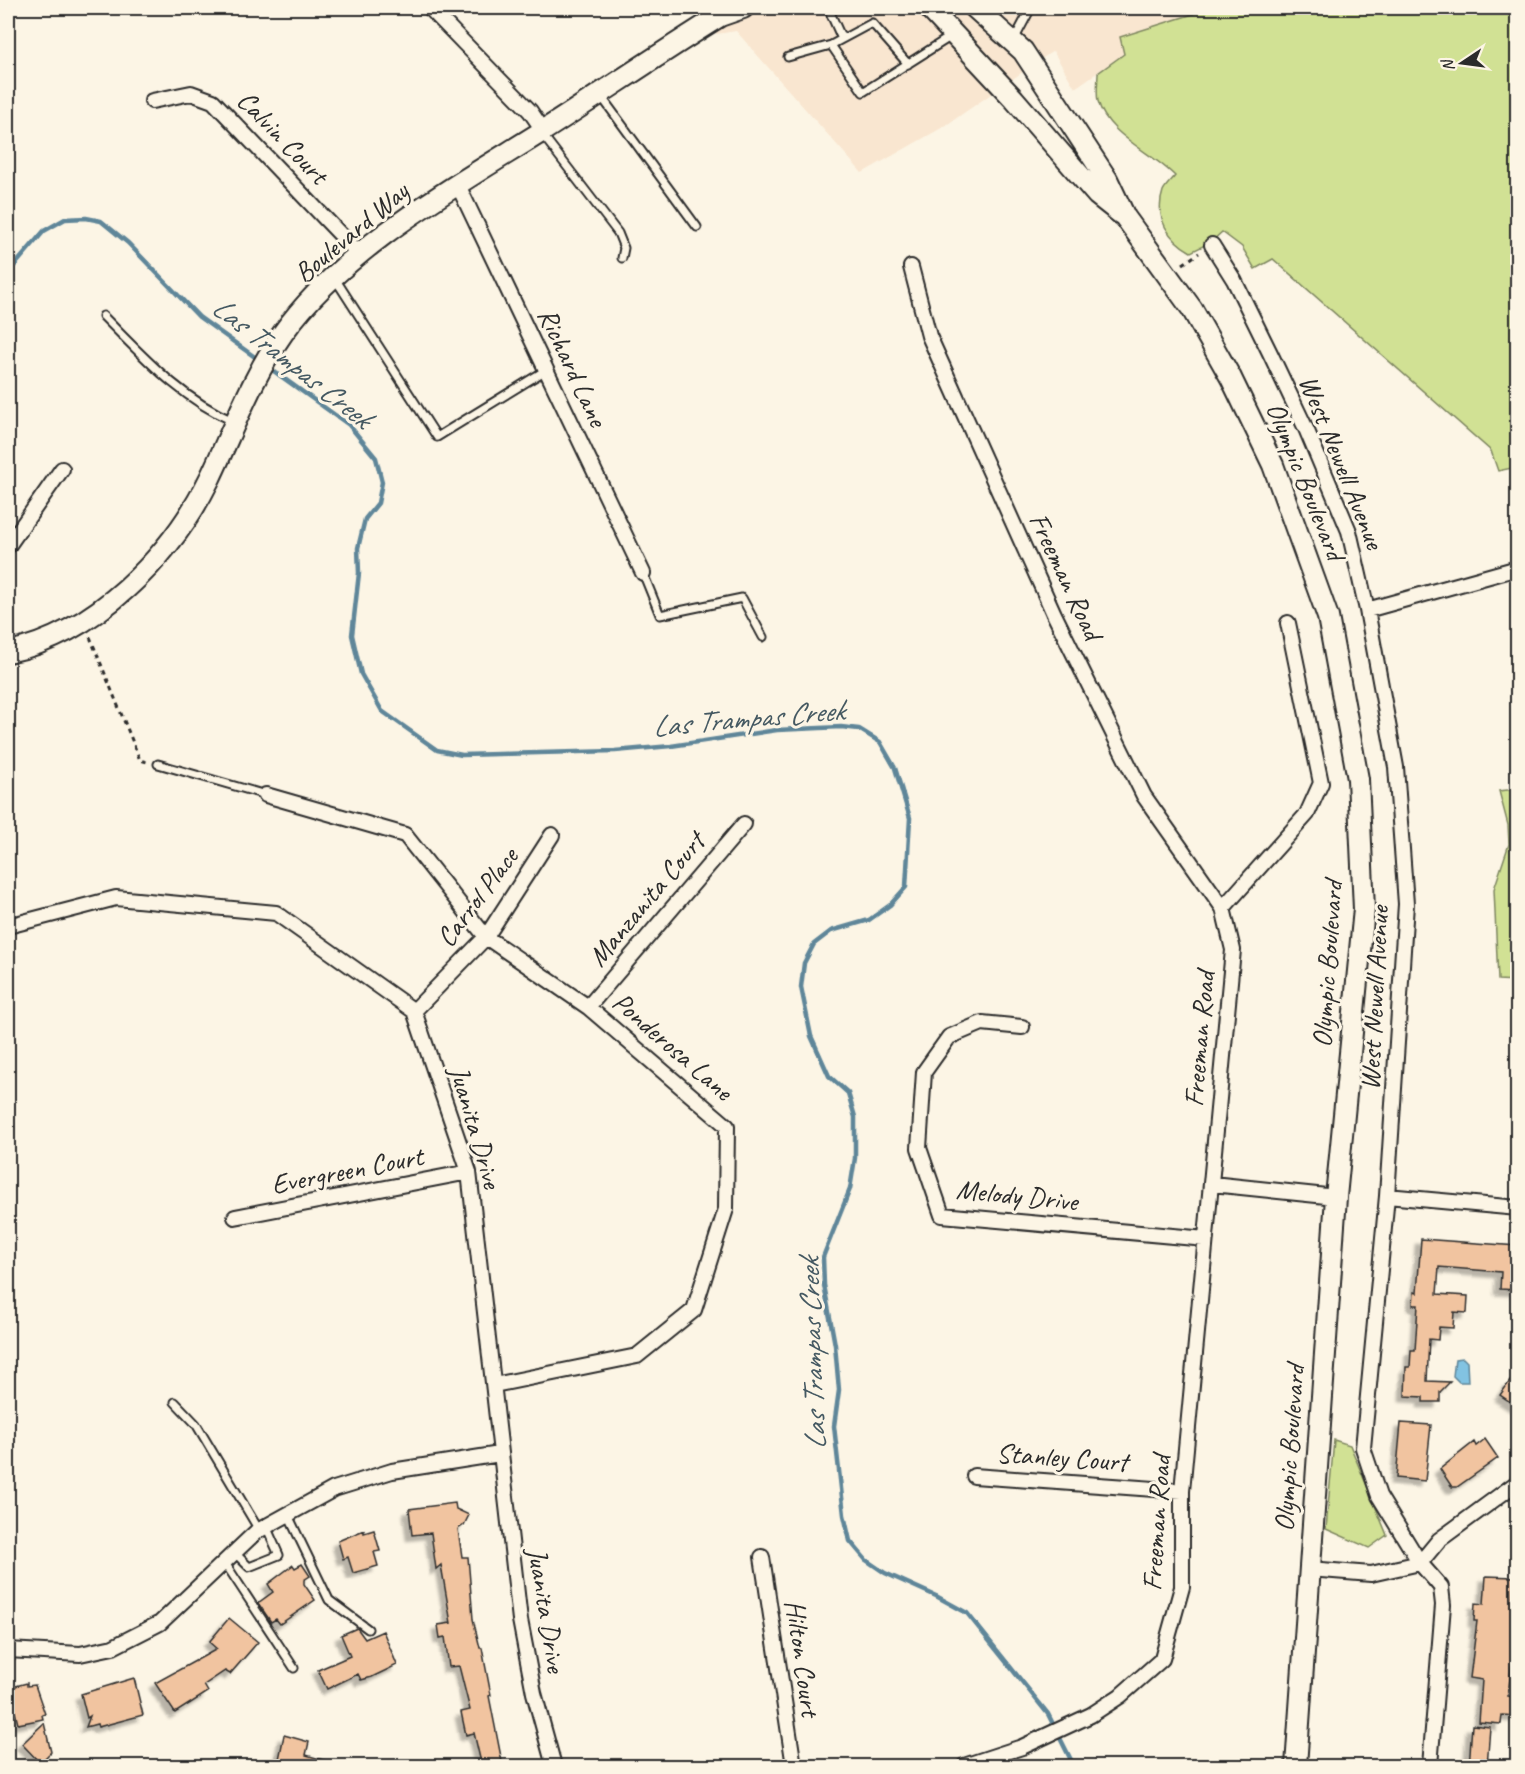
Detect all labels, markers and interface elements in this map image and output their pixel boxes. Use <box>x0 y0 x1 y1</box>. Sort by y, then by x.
north arrow <box>1432 33 1492 93</box>
text: N <box>1437 56 1459 73</box>
street label: Calvin Court <box>230 83 338 193</box>
street label: Boulevard Way <box>287 172 417 290</box>
water label: Las Trampas Creek <box>205 288 383 439</box>
street label: Richard Lane <box>530 302 617 434</box>
street label: West Newell Avenue <box>1291 370 1393 556</box>
street label: Olympic Boulevard <box>1258 397 1355 569</box>
street label: Freeman Road <box>1021 507 1112 648</box>
water label: Las Trampas Creek <box>651 690 850 745</box>
street label: Manzanita Court <box>580 822 715 973</box>
street label: Carrol Place <box>428 839 527 954</box>
street label: Olympic Boulevard <box>1304 875 1351 1049</box>
street label: West Newell Avenue <box>1352 903 1396 1091</box>
street label: Freeman Road <box>1176 966 1223 1108</box>
street label: Ponderosa Lane <box>606 984 742 1109</box>
street label: Juanita Drive <box>441 1060 511 1194</box>
street label: Evergreen Court <box>268 1138 428 1202</box>
street label: Melody Drive <box>955 1171 1081 1219</box>
water label: Las Trampas Creek <box>789 1252 834 1451</box>
street label: Olympic Boulevard <box>1266 1359 1313 1533</box>
street label: Stanley Court <box>995 1435 1132 1479</box>
street label: Freeman Road <box>1134 1450 1178 1592</box>
street label: Juanita Drive <box>520 1543 574 1677</box>
street label: Hilton Court <box>778 1597 829 1721</box>

